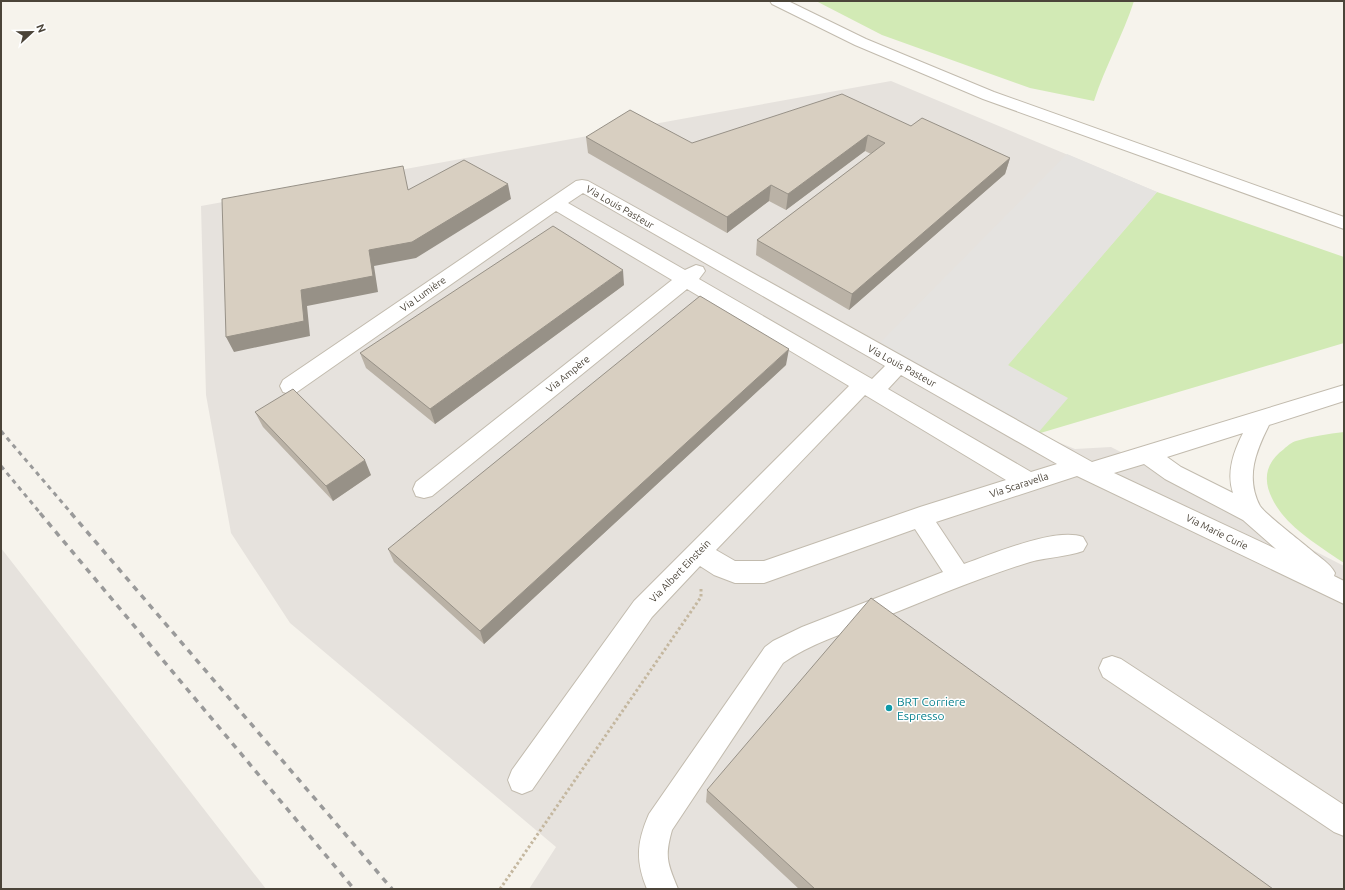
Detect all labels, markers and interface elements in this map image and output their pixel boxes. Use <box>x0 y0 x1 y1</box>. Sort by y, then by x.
north arrow <box>12 12 52 52</box>
text: N <box>34 22 48 34</box>
street label: Via Louis Pasteur <box>584 183 656 231</box>
street label: Via Lumière <box>398 274 448 314</box>
street label: Via Louis Pasteur <box>866 343 938 389</box>
street label: Via Ampère <box>544 353 592 395</box>
street label: Via Scaravella <box>988 470 1050 500</box>
street label: Via Marie Curie <box>1184 512 1250 552</box>
street label: Via Albert Einstein <box>647 537 713 605</box>
place label: BRT Corriere Espresso <box>897 695 966 722</box>
marker: BRT Corriere Espresso <box>884 703 894 713</box>

